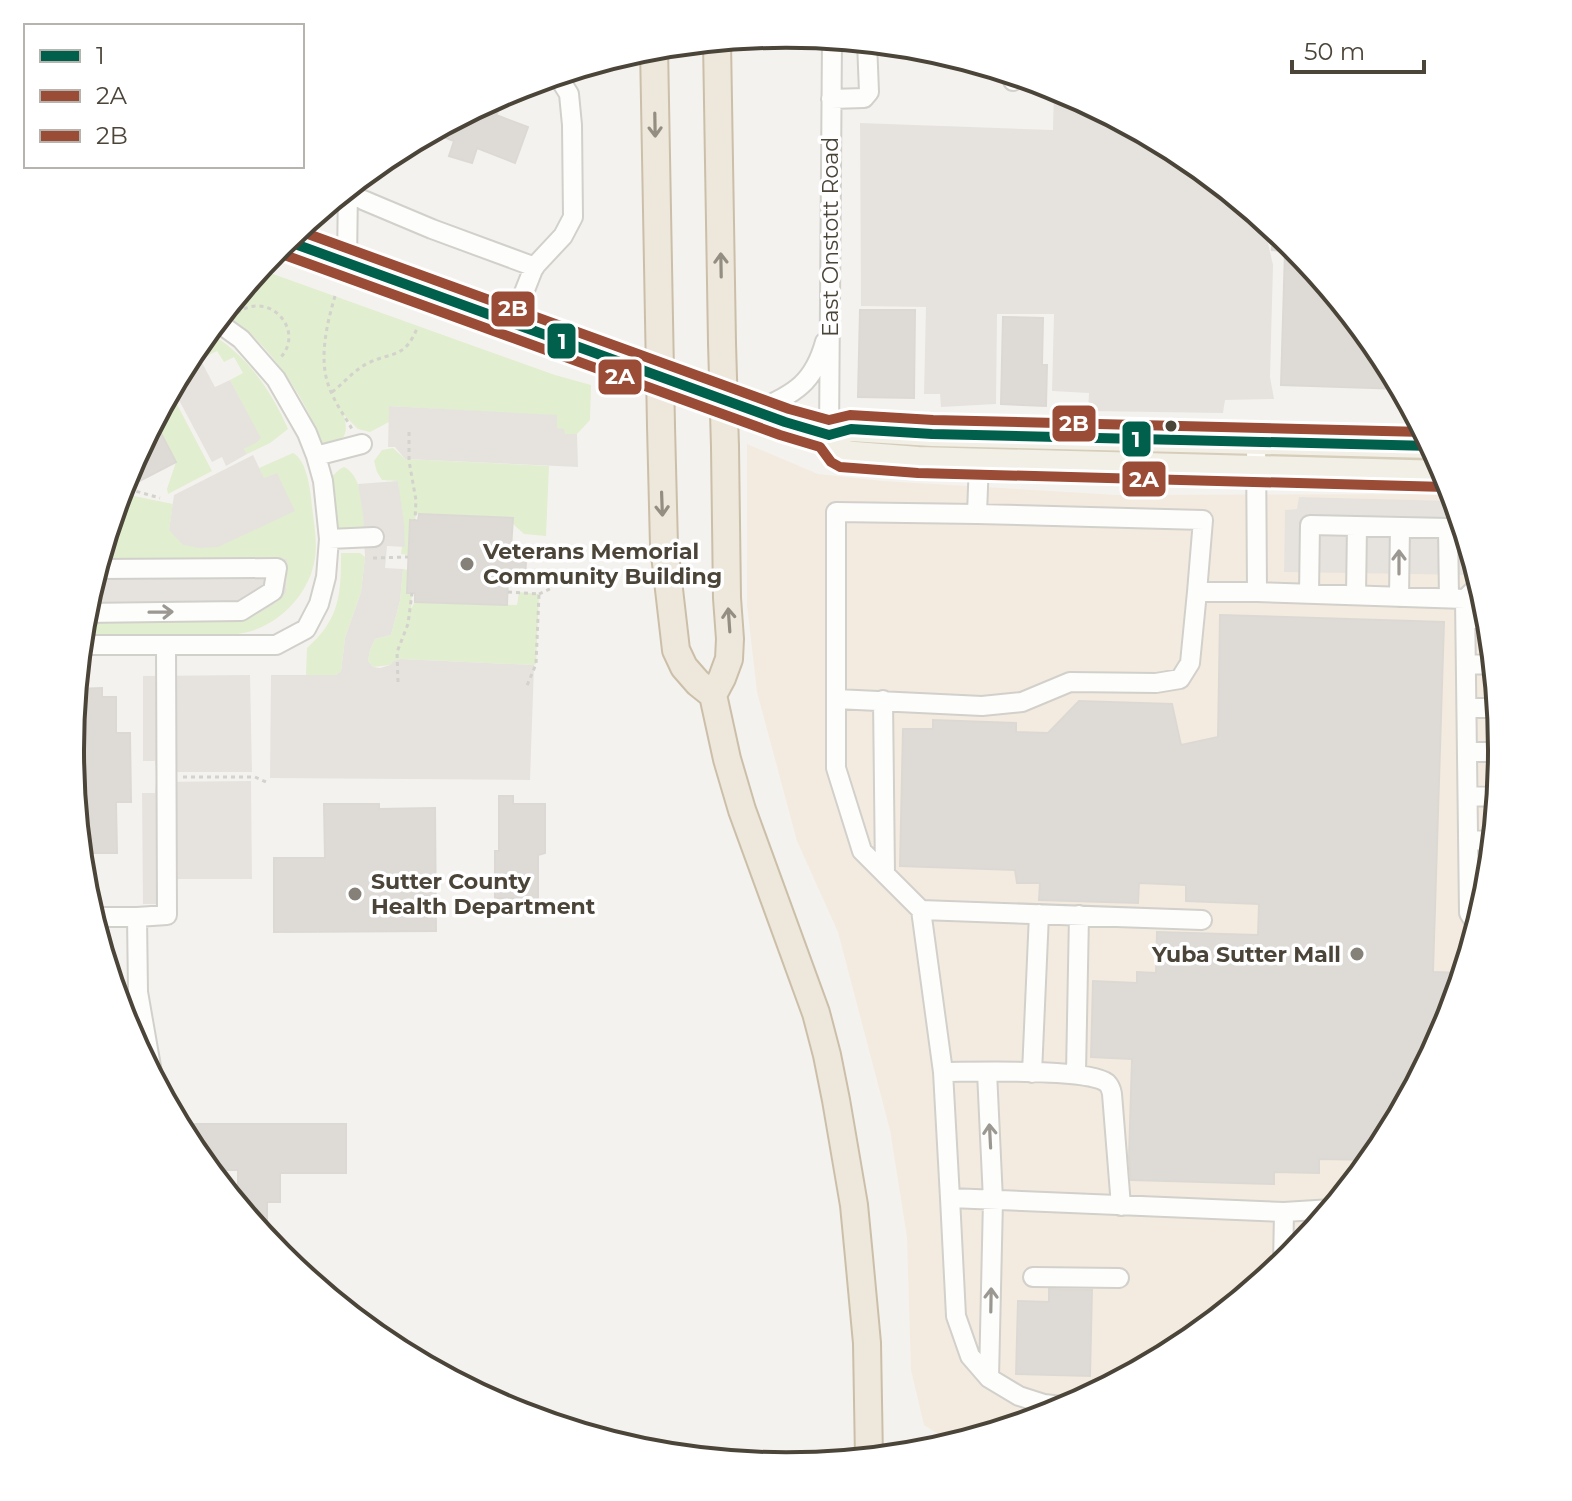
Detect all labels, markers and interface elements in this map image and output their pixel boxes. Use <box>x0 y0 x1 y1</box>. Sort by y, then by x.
legend <box>24 24 304 168</box>
scale bar <box>1292 24 1424 74</box>
text: 50 m <box>1304 37 1365 66</box>
text: 1 <box>96 41 105 70</box>
text: 2A <box>96 81 128 110</box>
one-way arrow <box>648 111 663 138</box>
text: 2B <box>96 121 128 150</box>
street label: East Onstott Road <box>817 137 844 337</box>
one-way arrow <box>713 252 729 279</box>
line badge: 2B <box>490 290 536 328</box>
text: 2B <box>498 295 528 322</box>
line badge: 1 <box>546 322 577 360</box>
text: 1 <box>558 328 566 355</box>
line badge: 2A <box>597 358 643 396</box>
text: 2A <box>605 363 636 390</box>
line badge: 2B <box>1051 404 1097 443</box>
text: 2B <box>1059 410 1089 437</box>
unlabelled marker <box>1163 418 1179 434</box>
line badge: 1 <box>1121 420 1152 458</box>
text: 1 <box>1132 426 1140 453</box>
line badge: 2A <box>1121 460 1167 498</box>
text: 2A <box>1129 466 1160 493</box>
one-way arrow <box>655 490 670 517</box>
place label: Veterans Memorial Community Building <box>482 538 722 590</box>
one-way arrow <box>1392 549 1407 576</box>
marker: Veterans Memorial Community Building <box>458 555 476 573</box>
one-way arrow <box>147 604 174 620</box>
one-way arrow <box>721 607 736 634</box>
place label: Sutter County Health Department <box>371 868 596 920</box>
marker: Sutter County Health Department <box>346 885 364 903</box>
place label: Yuba Sutter Mall <box>1151 941 1341 968</box>
marker: Yuba Sutter Mall <box>1348 945 1366 963</box>
one-way arrow <box>982 1123 997 1150</box>
one-way arrow <box>983 1287 998 1314</box>

